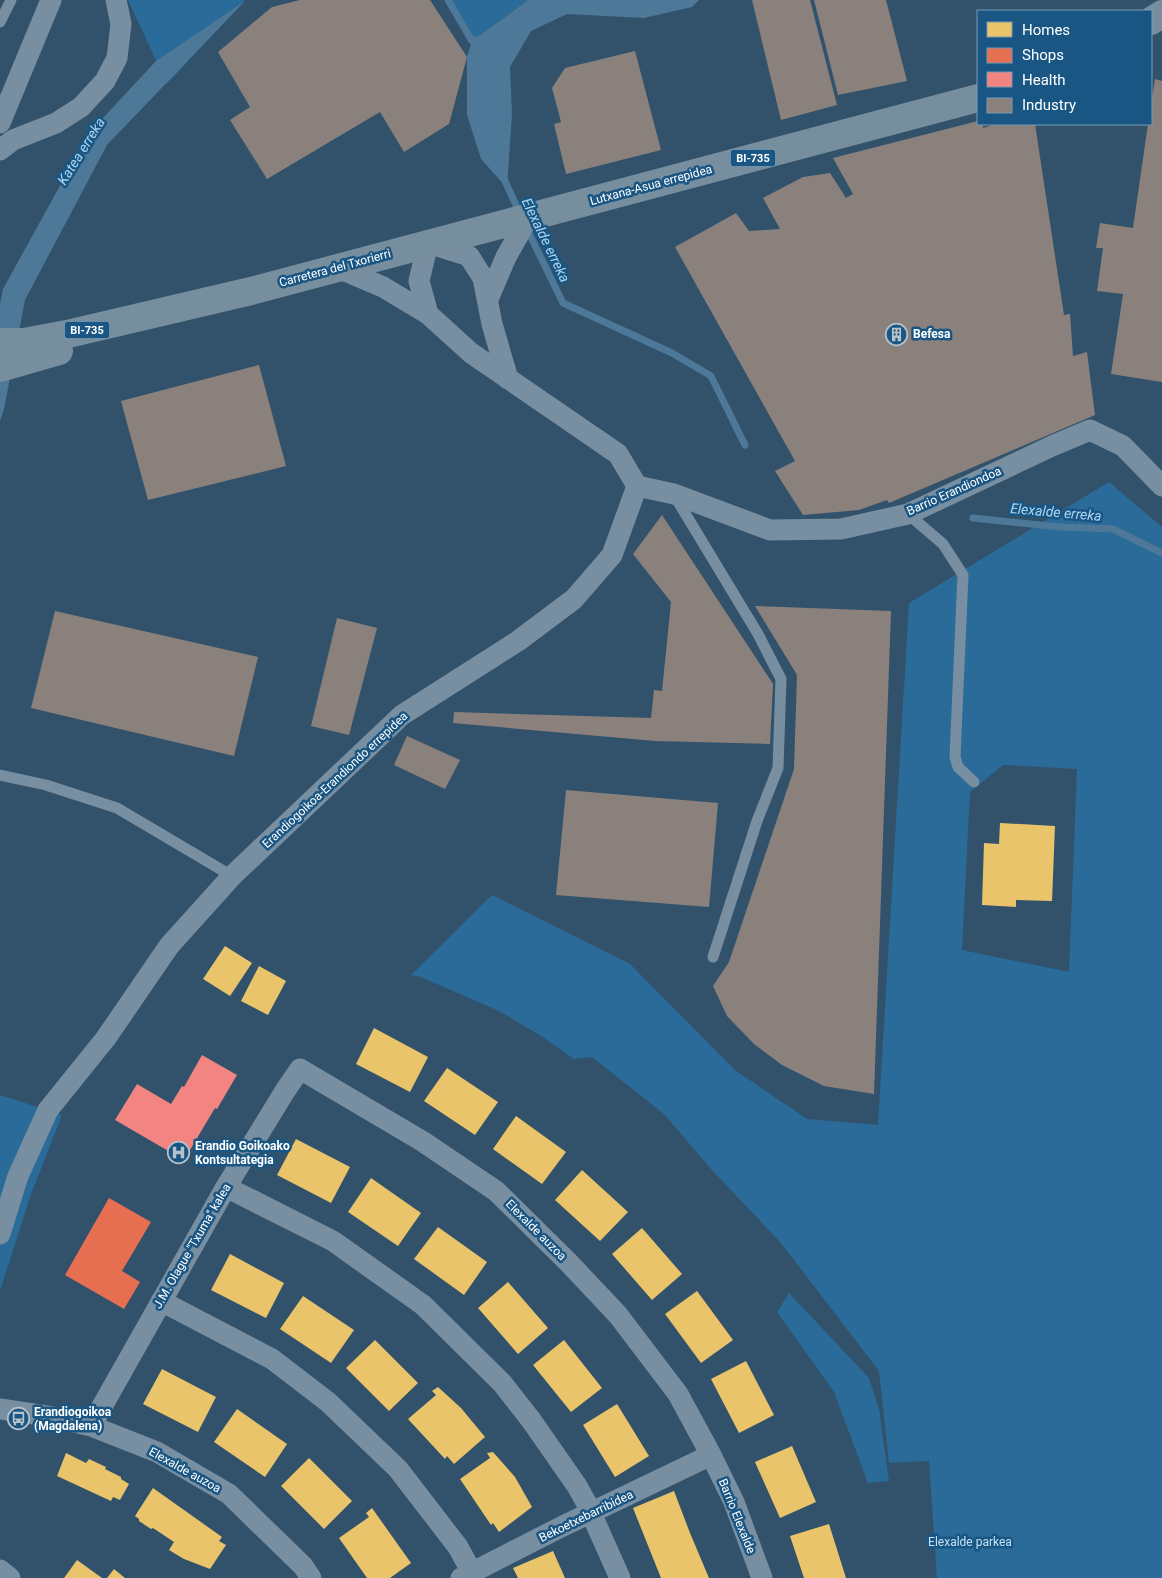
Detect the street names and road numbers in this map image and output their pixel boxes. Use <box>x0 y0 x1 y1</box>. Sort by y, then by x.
road number: BI-735 <box>730 150 776 167</box>
street label: Lutxana-Asua errepidea <box>588 162 714 208</box>
street label: Carretera del Txorierri <box>278 246 392 290</box>
road number: BI-735 <box>64 322 110 338</box>
street label: Barrio Erandiondoa <box>905 464 1003 518</box>
street label: Erandiogoikoa-Erandiondo errepidea <box>260 709 410 851</box>
street label: J.M. Olague "Txuma" kalea <box>150 1181 234 1311</box>
street label: Elexalde auzoa <box>503 1197 569 1263</box>
street label: Elexalde auzoa <box>147 1444 223 1496</box>
street label: Barrio Elexalde <box>716 1477 758 1555</box>
street label: Bekoetxebarribidea <box>537 1487 635 1545</box>

